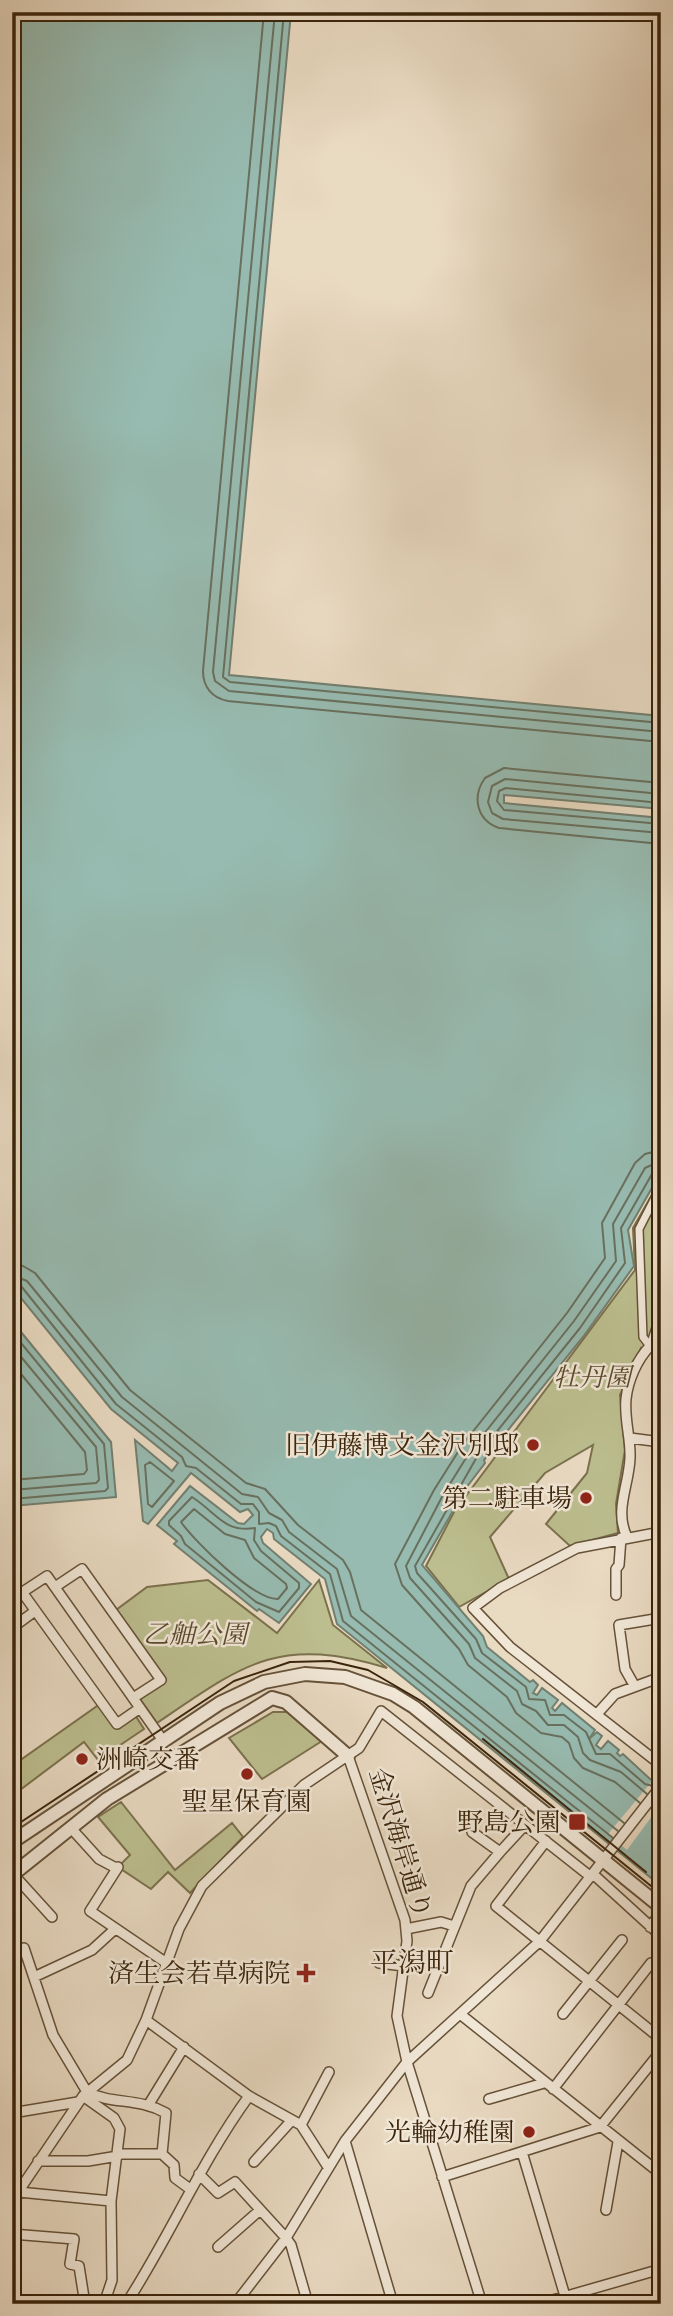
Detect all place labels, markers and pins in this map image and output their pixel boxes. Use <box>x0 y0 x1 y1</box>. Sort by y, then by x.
place label: 旧伊藤博文金沢別邸 <box>285 1430 519 1462</box>
marker: 旧伊藤博文金沢別邸 <box>525 1437 541 1453</box>
place label: 第二駐車場 <box>442 1483 572 1515</box>
marker: 第二駐車場 <box>578 1490 594 1506</box>
place label: 洲崎交番 <box>96 1744 200 1776</box>
marker: 洲崎交番 <box>74 1751 90 1767</box>
marker: 聖星保育園 <box>239 1766 255 1782</box>
place label: 聖星保育園 <box>182 1786 312 1818</box>
place label: 野島公園 <box>457 1807 561 1839</box>
marker: 野島公園 <box>567 1812 587 1832</box>
place label: 済生会若草病院 <box>108 1958 290 1990</box>
marker: 済生会若草病院 <box>296 1963 316 1983</box>
place label: 光輪幼稚園 <box>385 2117 515 2149</box>
marker: 光輪幼稚園 <box>521 2124 537 2140</box>

